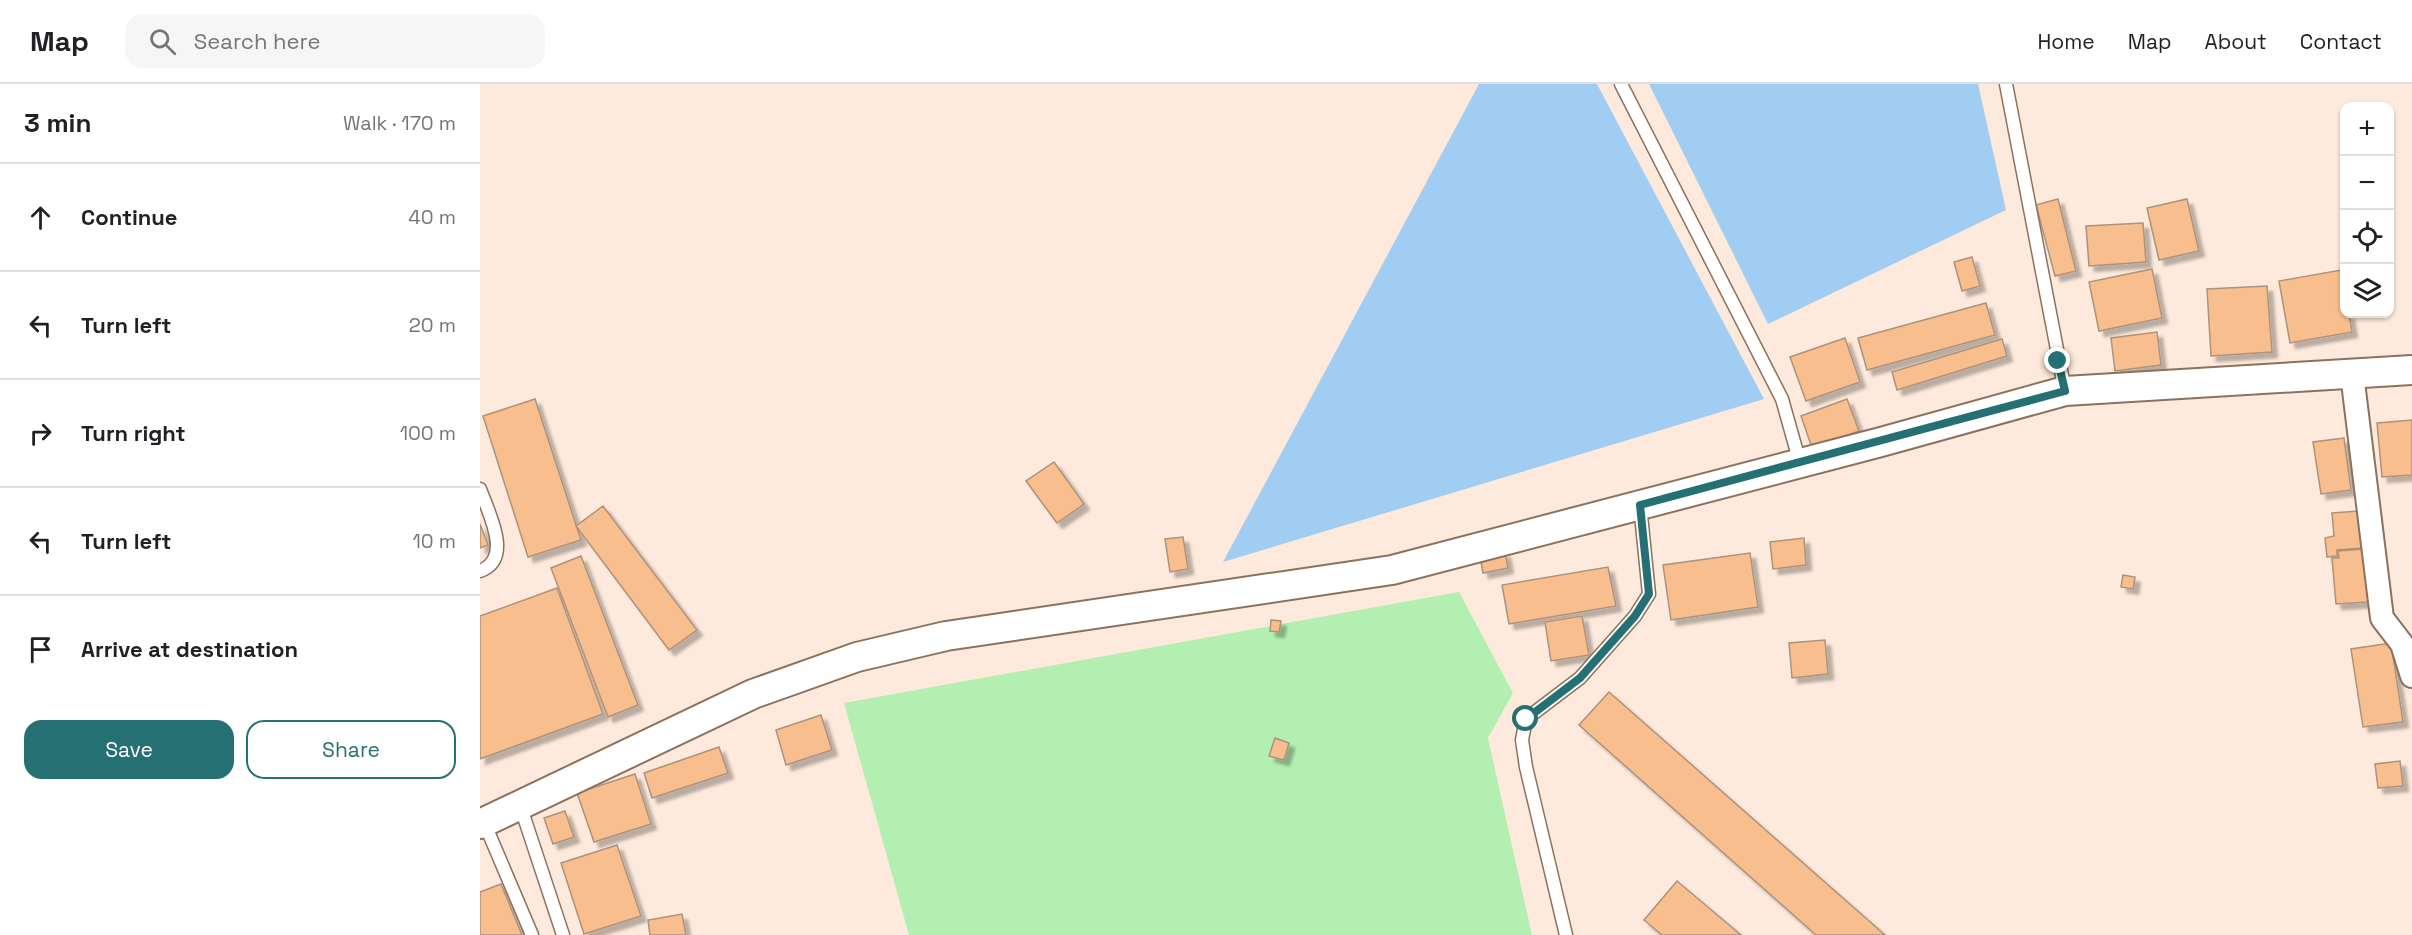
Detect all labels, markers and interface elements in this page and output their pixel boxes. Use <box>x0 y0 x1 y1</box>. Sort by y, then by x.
search box <box>125 14 545 68</box>
text: Map <box>30 23 89 59</box>
icon: search <box>146 25 179 58</box>
text: Search here <box>194 27 321 55</box>
text: Home <box>2037 28 2095 55</box>
text: Map <box>2128 28 2172 55</box>
text: About <box>2205 28 2267 55</box>
text: Contact <box>2300 28 2382 55</box>
map controls <box>2340 102 2394 318</box>
button: + <box>2340 102 2394 156</box>
text: 3 min <box>24 106 92 140</box>
text: Walk · 170 m <box>343 110 456 136</box>
button: − <box>2340 156 2394 210</box>
icon: ahead <box>24 201 57 234</box>
text: Continue <box>81 203 177 231</box>
text: 40 m <box>408 204 456 230</box>
button: locate <box>2340 210 2394 264</box>
button: layers <box>2340 264 2394 318</box>
icon: left <box>24 309 57 342</box>
text: Turn left <box>81 311 171 339</box>
text: 20 m <box>409 312 456 338</box>
route end <box>2044 347 2070 373</box>
icon: right <box>24 417 57 450</box>
text: Turn right <box>81 419 186 447</box>
text: 100 m <box>400 420 456 446</box>
icon: left <box>24 525 57 558</box>
text: Turn left <box>81 527 171 555</box>
text: 10 m <box>412 528 456 554</box>
icon: arrive <box>24 633 57 666</box>
text: Arrive at destination <box>81 635 298 663</box>
route start <box>1512 705 1538 731</box>
button: Save <box>24 720 234 779</box>
button: Share <box>246 720 456 779</box>

